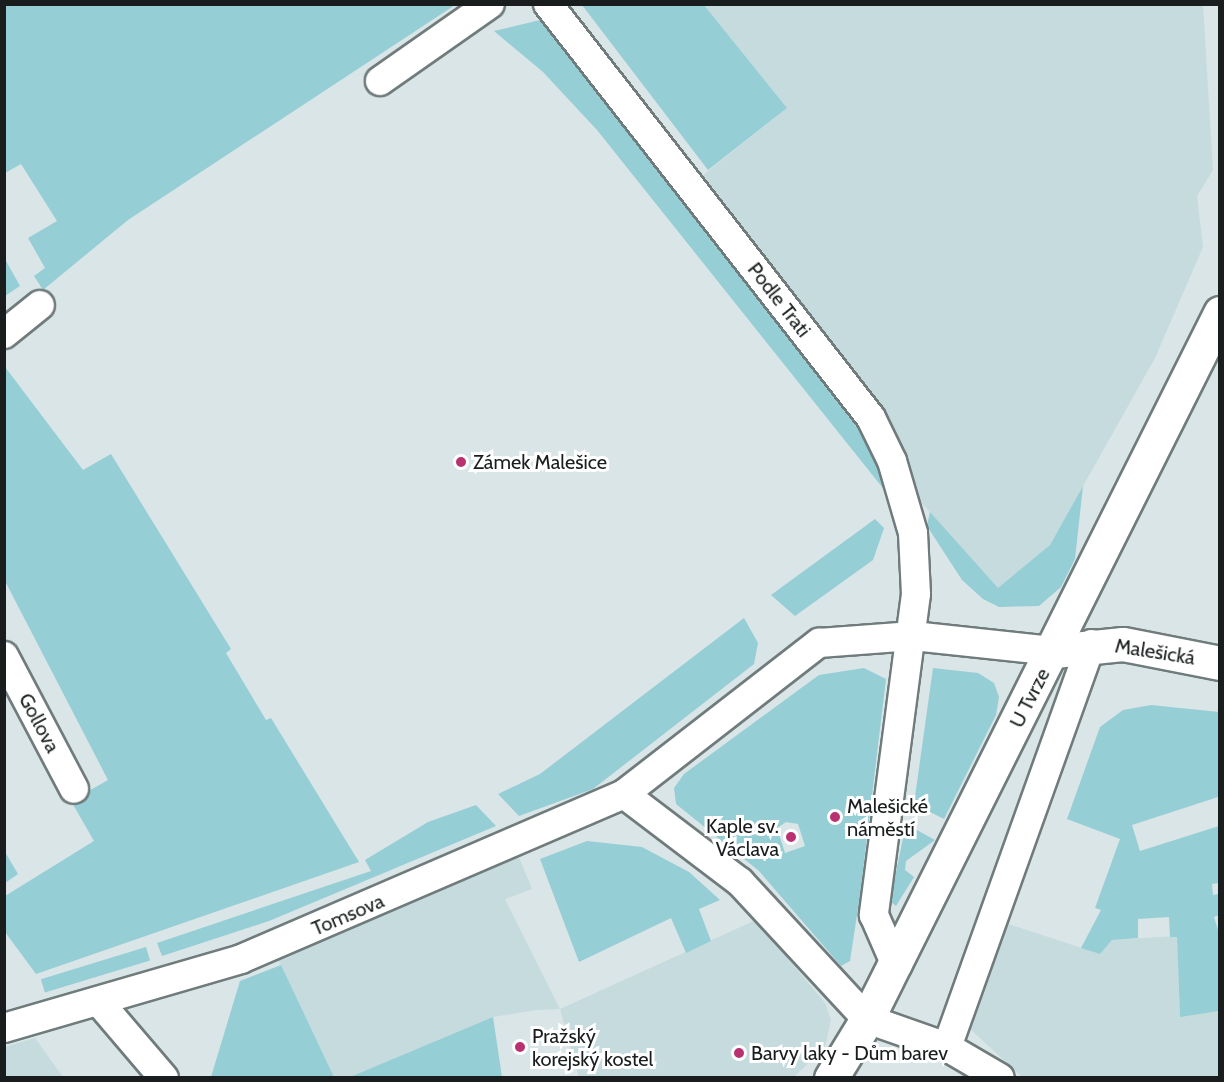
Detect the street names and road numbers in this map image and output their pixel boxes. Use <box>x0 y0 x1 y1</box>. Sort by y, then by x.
street label: Podle Trati <box>742 258 816 342</box>
street label: Malešická <box>1113 634 1197 670</box>
street label: U Tvrze <box>1005 664 1055 732</box>
street label: Gollova <box>13 689 65 757</box>
street label: Tomsova <box>308 889 388 941</box>

